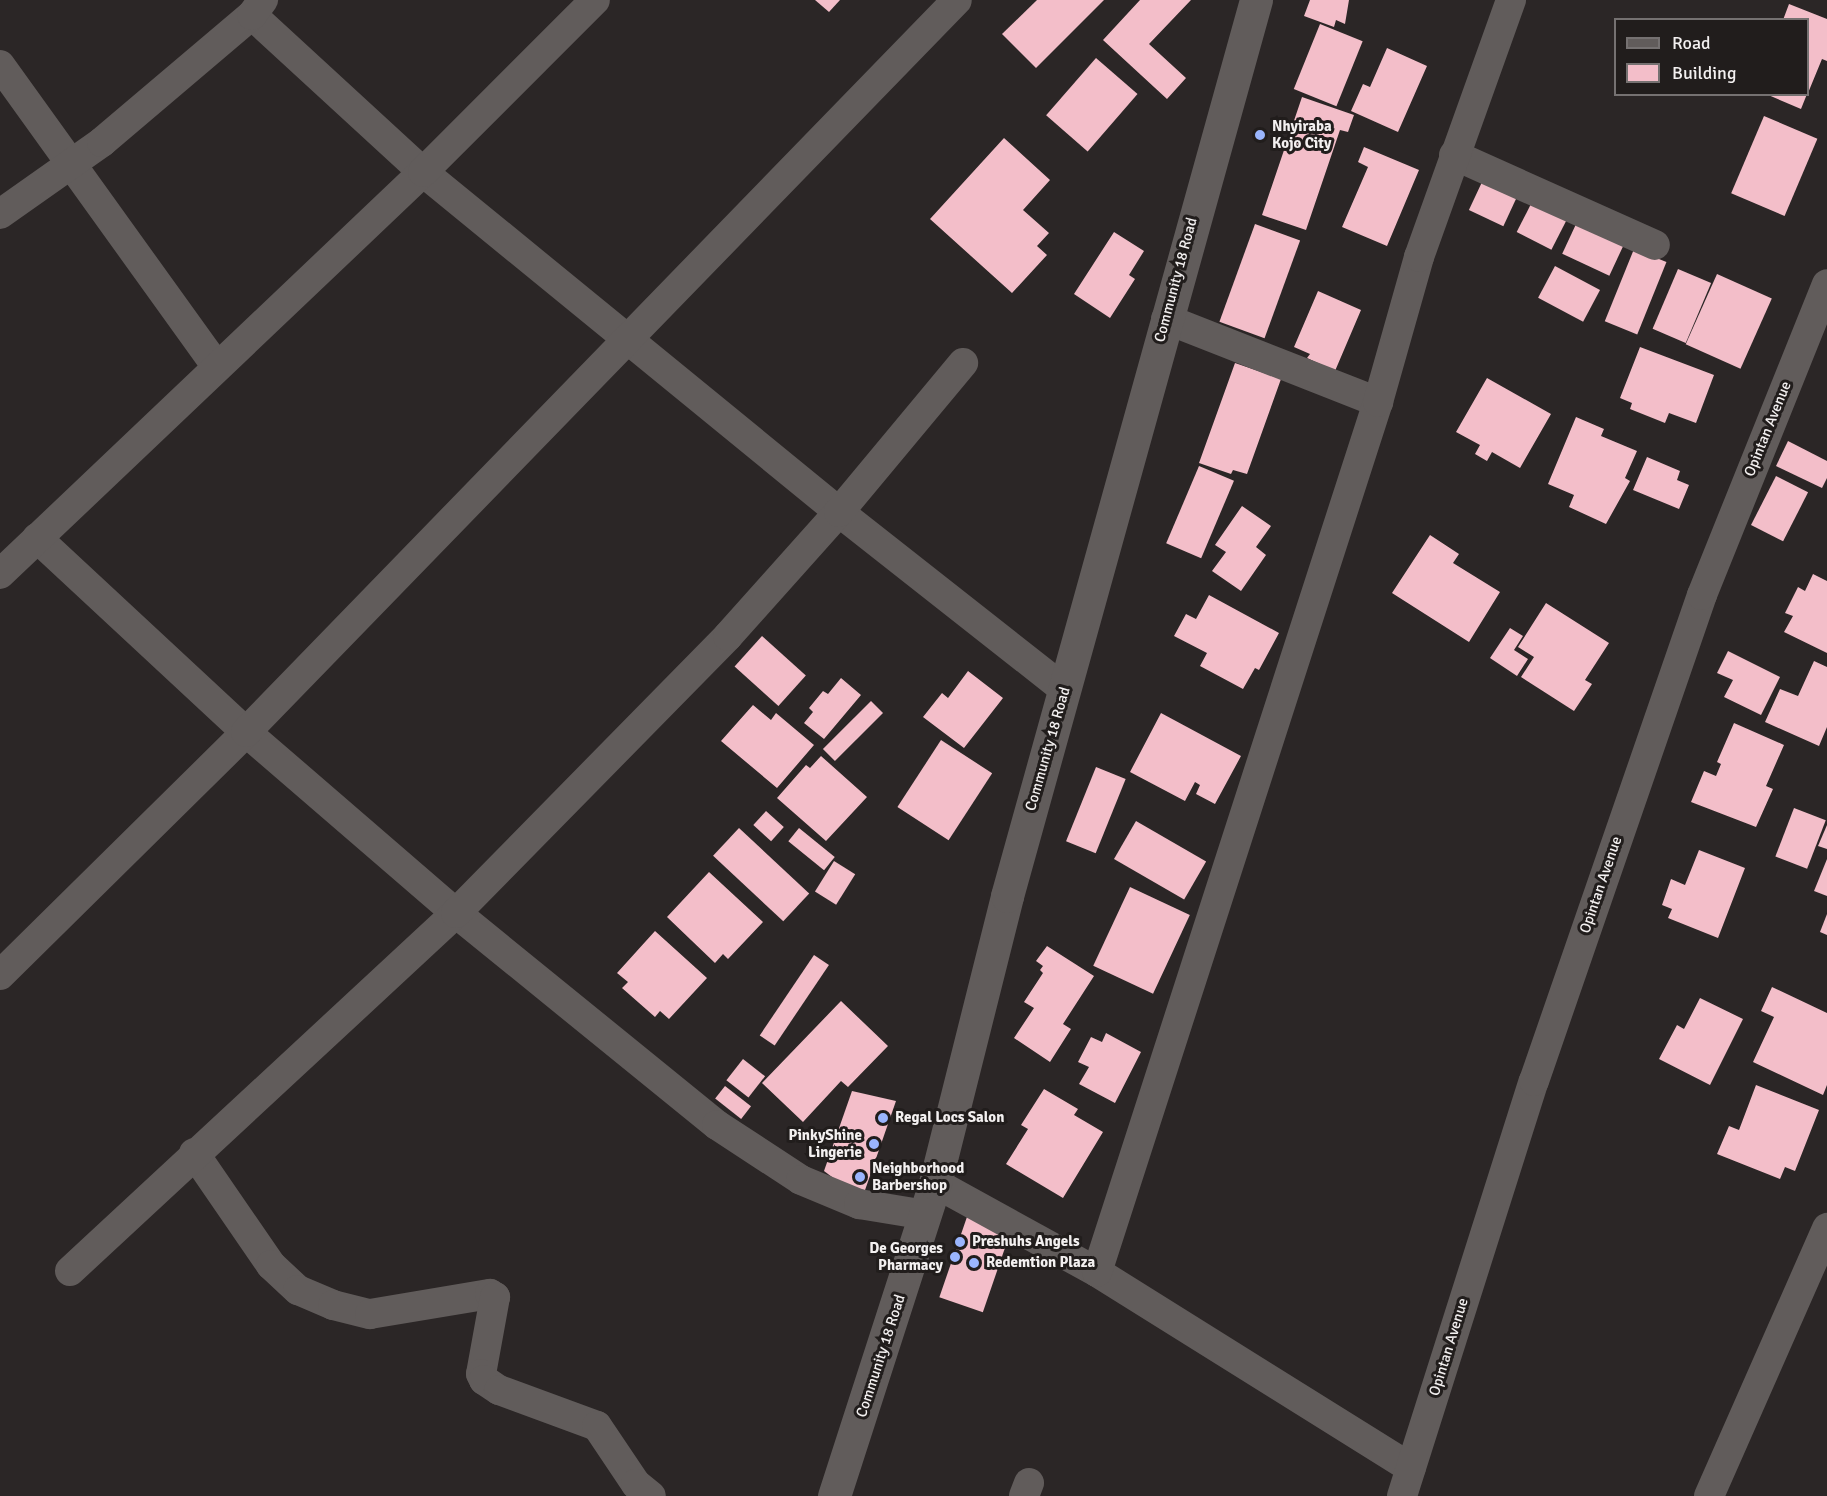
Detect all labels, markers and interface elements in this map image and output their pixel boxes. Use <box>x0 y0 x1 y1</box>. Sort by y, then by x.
legend <box>1614 18 1809 96</box>
text: Road <box>1672 32 1711 54</box>
text: Building <box>1672 62 1736 84</box>
place label: Nhyiraba Kojo City <box>1272 117 1332 152</box>
marker: Nhyiraba Kojo City <box>1253 128 1267 142</box>
street label: Community 18 Road <box>1151 216 1201 344</box>
street label: Opintan Avenue <box>1741 379 1795 479</box>
street label: Community 18 Road <box>1022 685 1074 813</box>
street label: Opintan Avenue <box>1576 834 1626 936</box>
place label: Regal Locs Salon <box>895 1109 1004 1127</box>
marker: Regal Locs Salon <box>876 1111 890 1125</box>
place label: PinkyShine Lingerie <box>789 1126 862 1161</box>
marker: PinkyShine Lingerie <box>867 1137 881 1151</box>
place label: Neighborhood Barbershop <box>872 1159 964 1194</box>
marker: Neighborhood Barbershop <box>853 1170 867 1184</box>
place label: Preshuhs Angels <box>972 1233 1080 1251</box>
marker: Preshuhs Angels <box>953 1235 967 1249</box>
place label: De Georges Pharmacy <box>869 1239 943 1274</box>
marker: De Georges Pharmacy <box>948 1250 962 1264</box>
place label: Redemtion Plaza <box>986 1254 1095 1272</box>
marker: Redemtion Plaza <box>967 1256 981 1270</box>
street label: Community 18 Road <box>853 1292 909 1420</box>
street label: Opintan Avenue <box>1426 1296 1472 1398</box>

